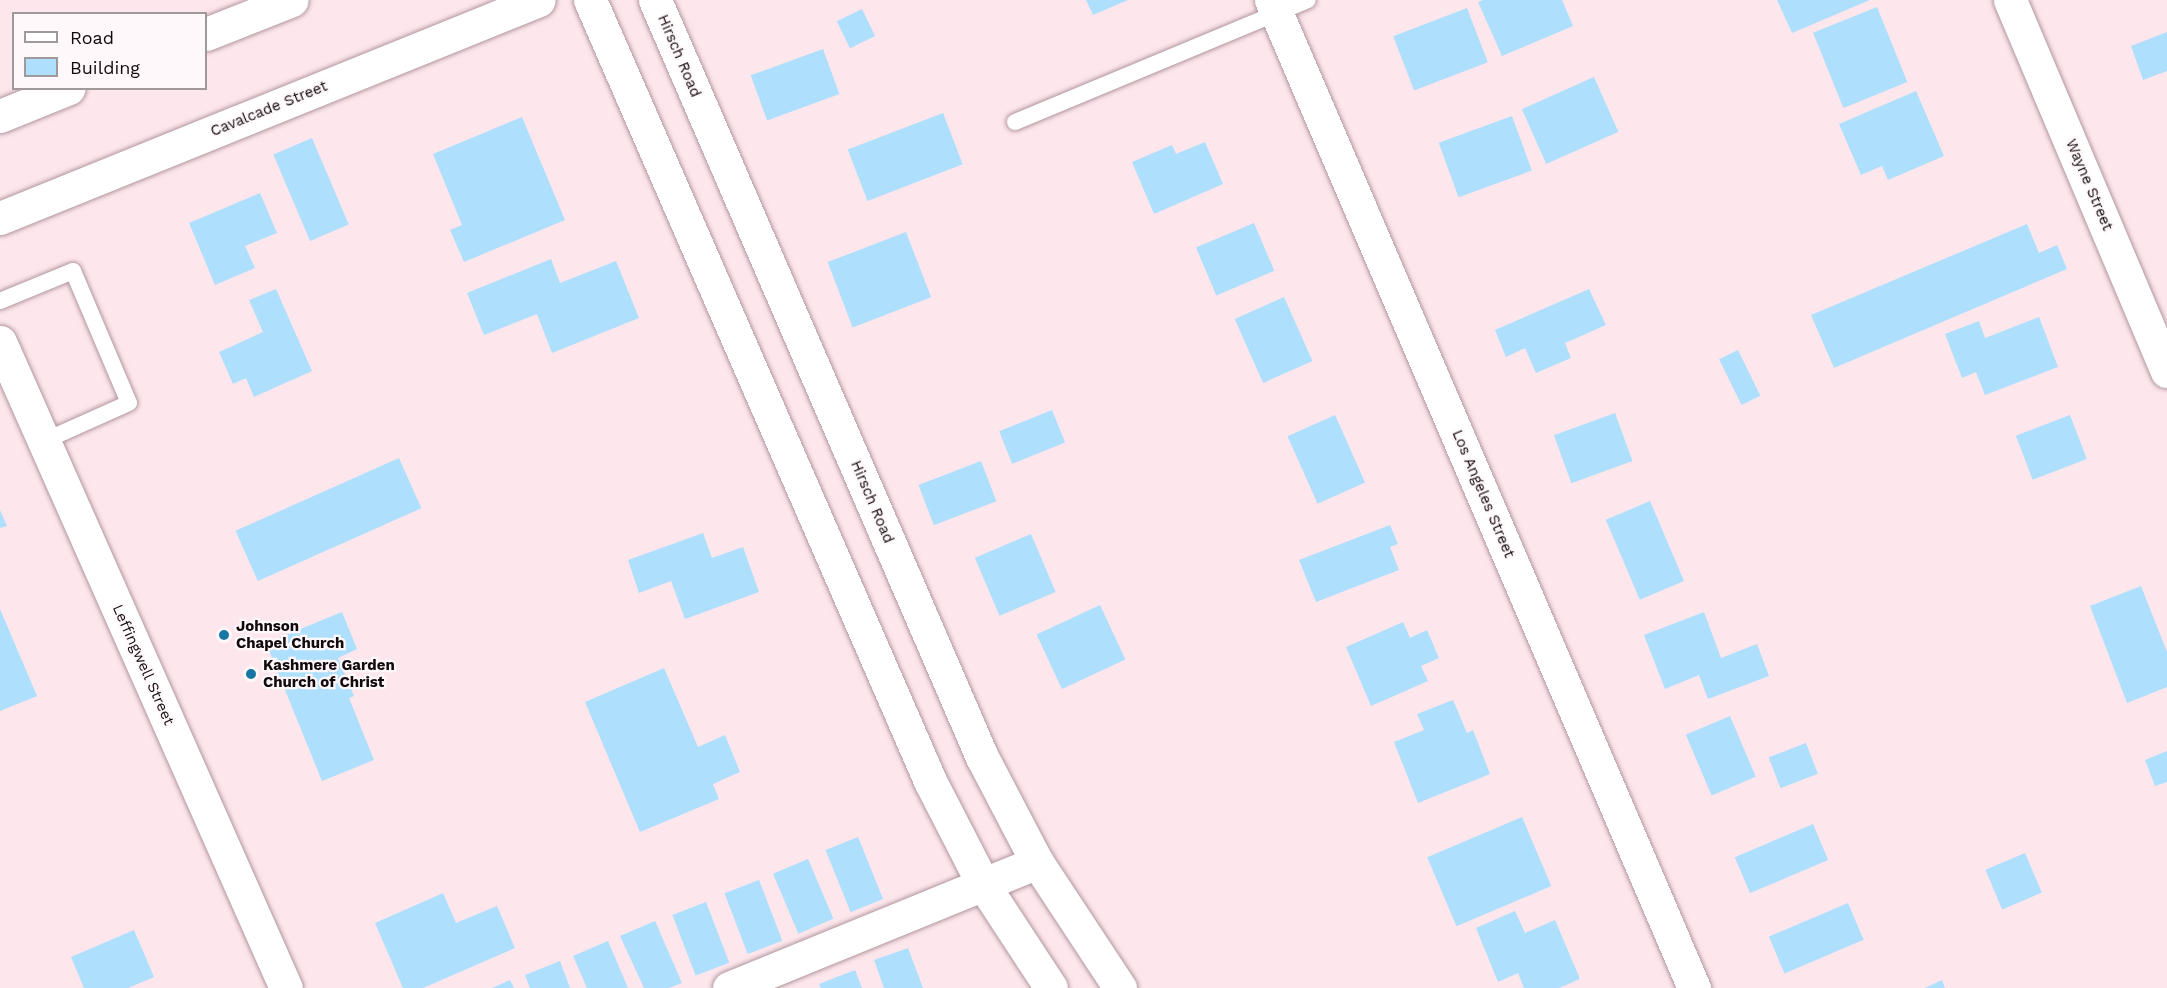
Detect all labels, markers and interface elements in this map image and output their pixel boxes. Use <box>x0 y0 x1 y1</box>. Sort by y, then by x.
legend <box>12 12 207 90</box>
street label: Hirsch Road <box>653 12 705 100</box>
text: Road <box>70 27 114 48</box>
text: Building <box>70 57 140 78</box>
street label: Cavalcade Street <box>208 77 330 141</box>
street label: Wayne Street <box>2062 136 2116 234</box>
street label: Los Angeles Street <box>1448 427 1518 561</box>
street label: Hirsch Road <box>846 458 898 546</box>
street label: Leffingwell Street <box>108 602 178 728</box>
place label: Johnson Chapel Church <box>236 617 344 652</box>
marker: Johnson Chapel Church <box>217 628 231 642</box>
place label: Kashmere Garden Church of Christ <box>263 656 395 691</box>
marker: Kashmere Garden Church of Christ <box>244 667 258 681</box>

